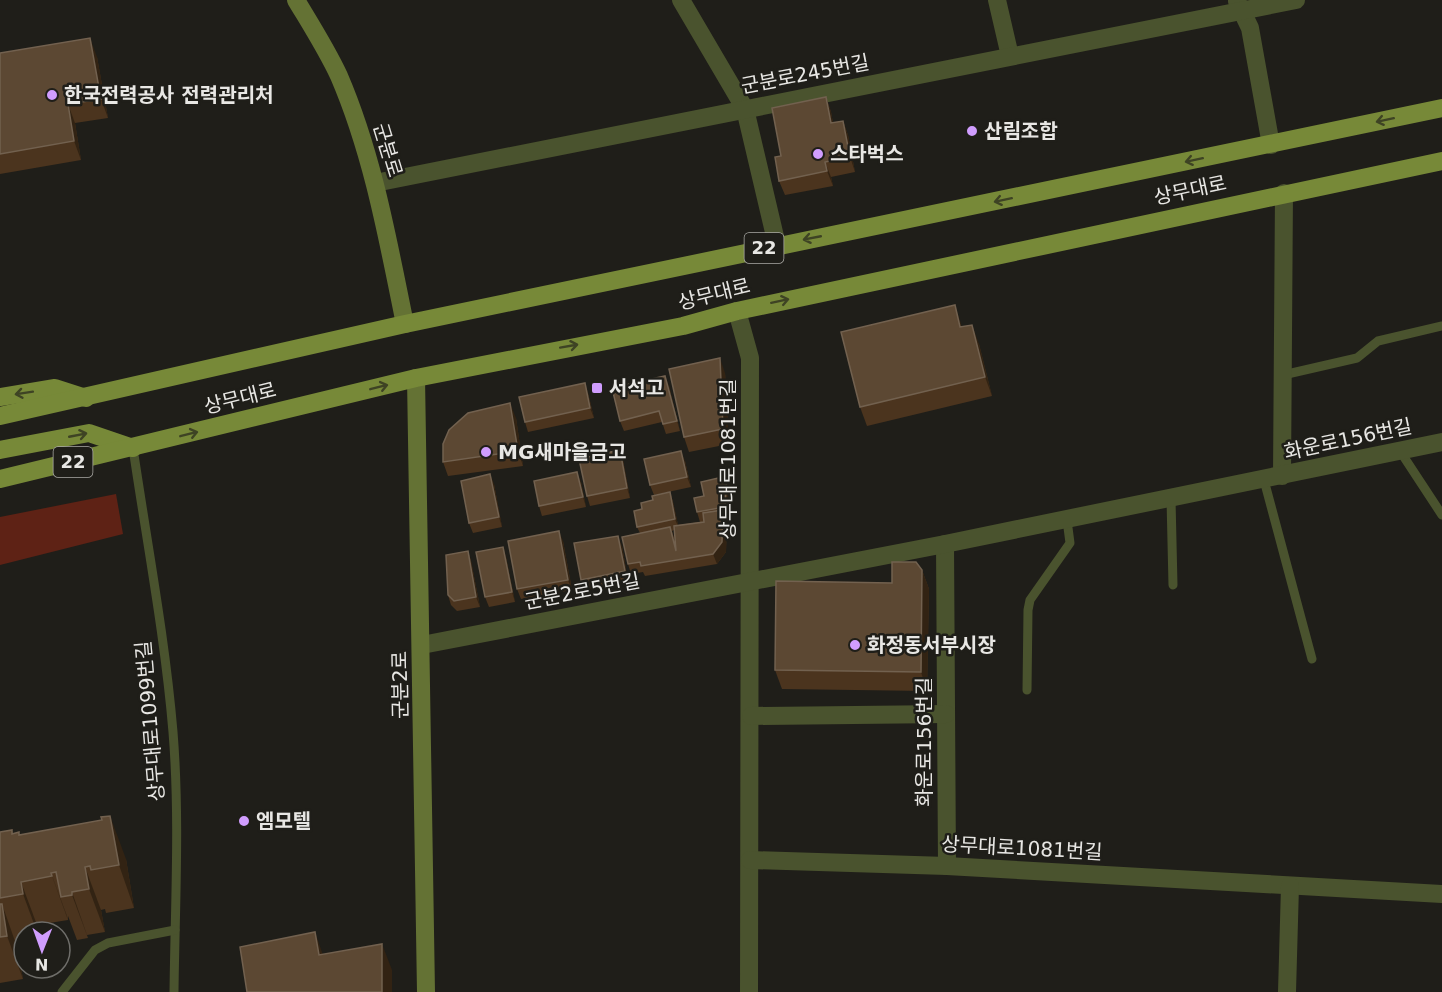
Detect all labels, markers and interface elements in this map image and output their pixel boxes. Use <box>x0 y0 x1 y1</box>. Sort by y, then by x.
street label: 군분로245번길 <box>739 50 871 98</box>
place label: 한국전력공사 전력관리처 <box>64 83 273 107</box>
marker: 한국전력공사 전력관리처 <box>45 88 59 102</box>
one-way arrow <box>1376 115 1395 127</box>
place label: 산림조합 <box>984 119 1058 143</box>
street label: 군분로 <box>368 120 408 180</box>
marker: 산림조합 <box>965 124 979 138</box>
place label: 스타벅스 <box>830 142 904 166</box>
marker: 스타벅스 <box>811 147 825 161</box>
one-way arrow <box>1185 155 1204 167</box>
street label: 상무대로 <box>1152 171 1228 209</box>
one-way arrow <box>994 194 1013 206</box>
road number: 22 <box>744 233 783 263</box>
one-way arrow <box>803 233 822 245</box>
street label: 상무대로 <box>675 273 753 315</box>
one-way arrow <box>771 295 790 307</box>
one-way arrow <box>559 341 579 352</box>
place label: 서석고 <box>609 376 664 400</box>
street label: 상무대로 <box>201 377 279 419</box>
street label: 상무대로1081번길 <box>716 378 740 540</box>
one-way arrow <box>369 381 388 393</box>
marker: 서석고 <box>590 381 604 395</box>
one-way arrow <box>14 388 34 399</box>
street label: 화운로156번길 <box>1282 414 1414 464</box>
one-way arrow <box>180 428 199 440</box>
one-way arrow <box>68 429 87 440</box>
place label: MG새마을금고 <box>498 440 626 464</box>
marker: MG새마을금고 <box>479 445 493 459</box>
road number: 22 <box>54 447 92 477</box>
street label: 군분2로5번길 <box>522 568 642 614</box>
place label: 화정동서부시장 <box>867 633 996 657</box>
marker: 화정동서부시장 <box>848 638 862 652</box>
street label: 상무대로1099번길 <box>131 640 169 802</box>
street label: 군분2로 <box>387 651 413 719</box>
street label: 화운로156번길 <box>912 677 936 807</box>
place label: 엠모텔 <box>256 809 311 833</box>
marker: 엠모텔 <box>237 814 251 828</box>
street label: 상무대로1081번길 <box>941 832 1103 864</box>
north arrow <box>12 920 72 980</box>
text: N <box>35 955 49 974</box>

